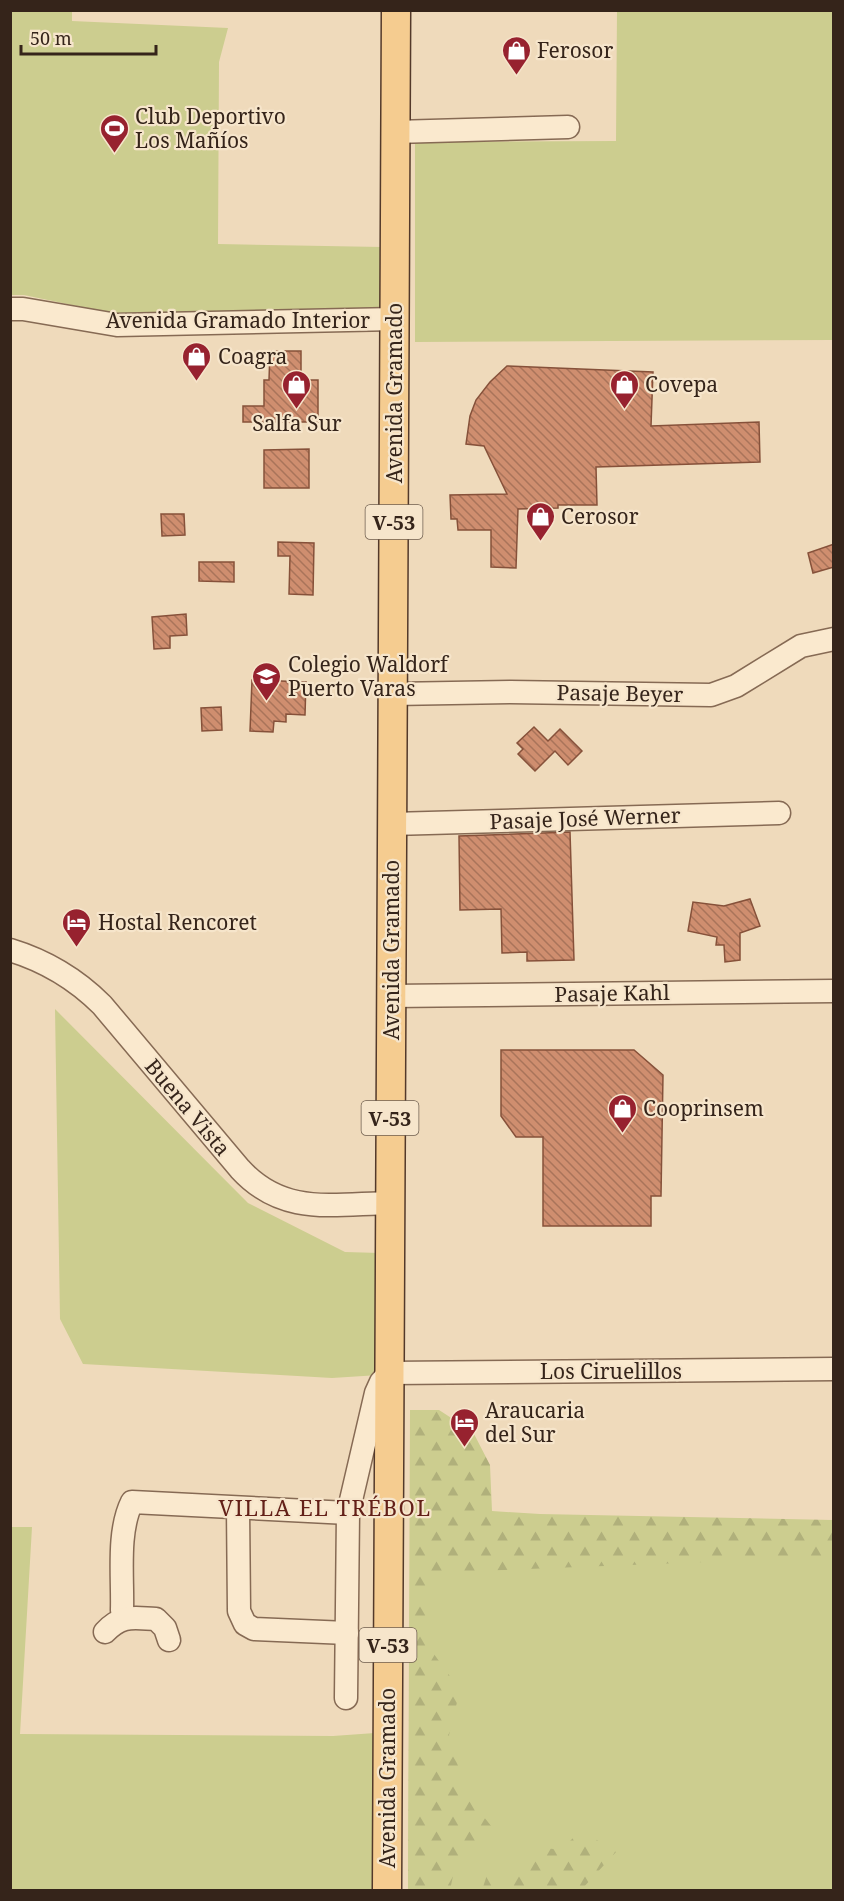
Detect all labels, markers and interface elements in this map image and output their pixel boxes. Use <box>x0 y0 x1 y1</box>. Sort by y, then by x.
scale bar <box>21 18 156 56</box>
text: 50 m <box>30 26 72 50</box>
shop icon: Ferosor <box>500 34 532 76</box>
place label: Ferosor <box>537 36 613 64</box>
place label: Club Deportivo Los Mañíos <box>135 102 286 154</box>
sports icon: Club Deportivo Los Mañíos <box>98 112 130 154</box>
street label: Avenida Gramado <box>380 303 408 483</box>
street label: Avenida Gramado Interior <box>106 306 370 334</box>
shop icon: Coagra <box>181 340 213 382</box>
place label: Coagra <box>218 342 287 370</box>
shop icon: Salfa Sur <box>281 368 313 410</box>
shop icon: Covepa <box>608 368 640 410</box>
place label: Covepa <box>645 370 718 398</box>
place label: Salfa Sur <box>252 409 342 437</box>
shop icon: Cerosor <box>524 500 556 542</box>
place label: Cerosor <box>561 502 639 530</box>
road number: V-53 <box>366 505 422 539</box>
place label: Colegio Waldorf Puerto Varas <box>288 650 450 702</box>
school or university icon: Colegio Waldorf Puerto Varas <box>251 660 283 702</box>
street label: Pasaje Beyer <box>556 678 684 708</box>
street label: Pasaje José Werner <box>489 801 681 835</box>
street label: Avenida Gramado <box>377 860 405 1040</box>
hotel icon: Hostal Rencoret <box>61 906 93 948</box>
place label: Hostal Rencoret <box>98 908 257 936</box>
street label: Pasaje Kahl <box>554 978 670 1008</box>
street label: Buena Vista <box>139 1053 237 1161</box>
shop icon: Cooprinsem <box>606 1092 638 1134</box>
place label: Cooprinsem <box>643 1094 764 1122</box>
road number: V-53 <box>362 1101 418 1135</box>
street label: Los Ciruelillos <box>540 1357 682 1385</box>
place label: Araucaria del Sur <box>485 1396 585 1448</box>
hotel icon: Araucaria del Sur <box>448 1406 480 1448</box>
district label: VILLA EL TRÉBOL <box>218 1492 432 1522</box>
road number: V-53 <box>360 1628 416 1662</box>
street label: Avenida Gramado <box>373 1688 401 1868</box>

